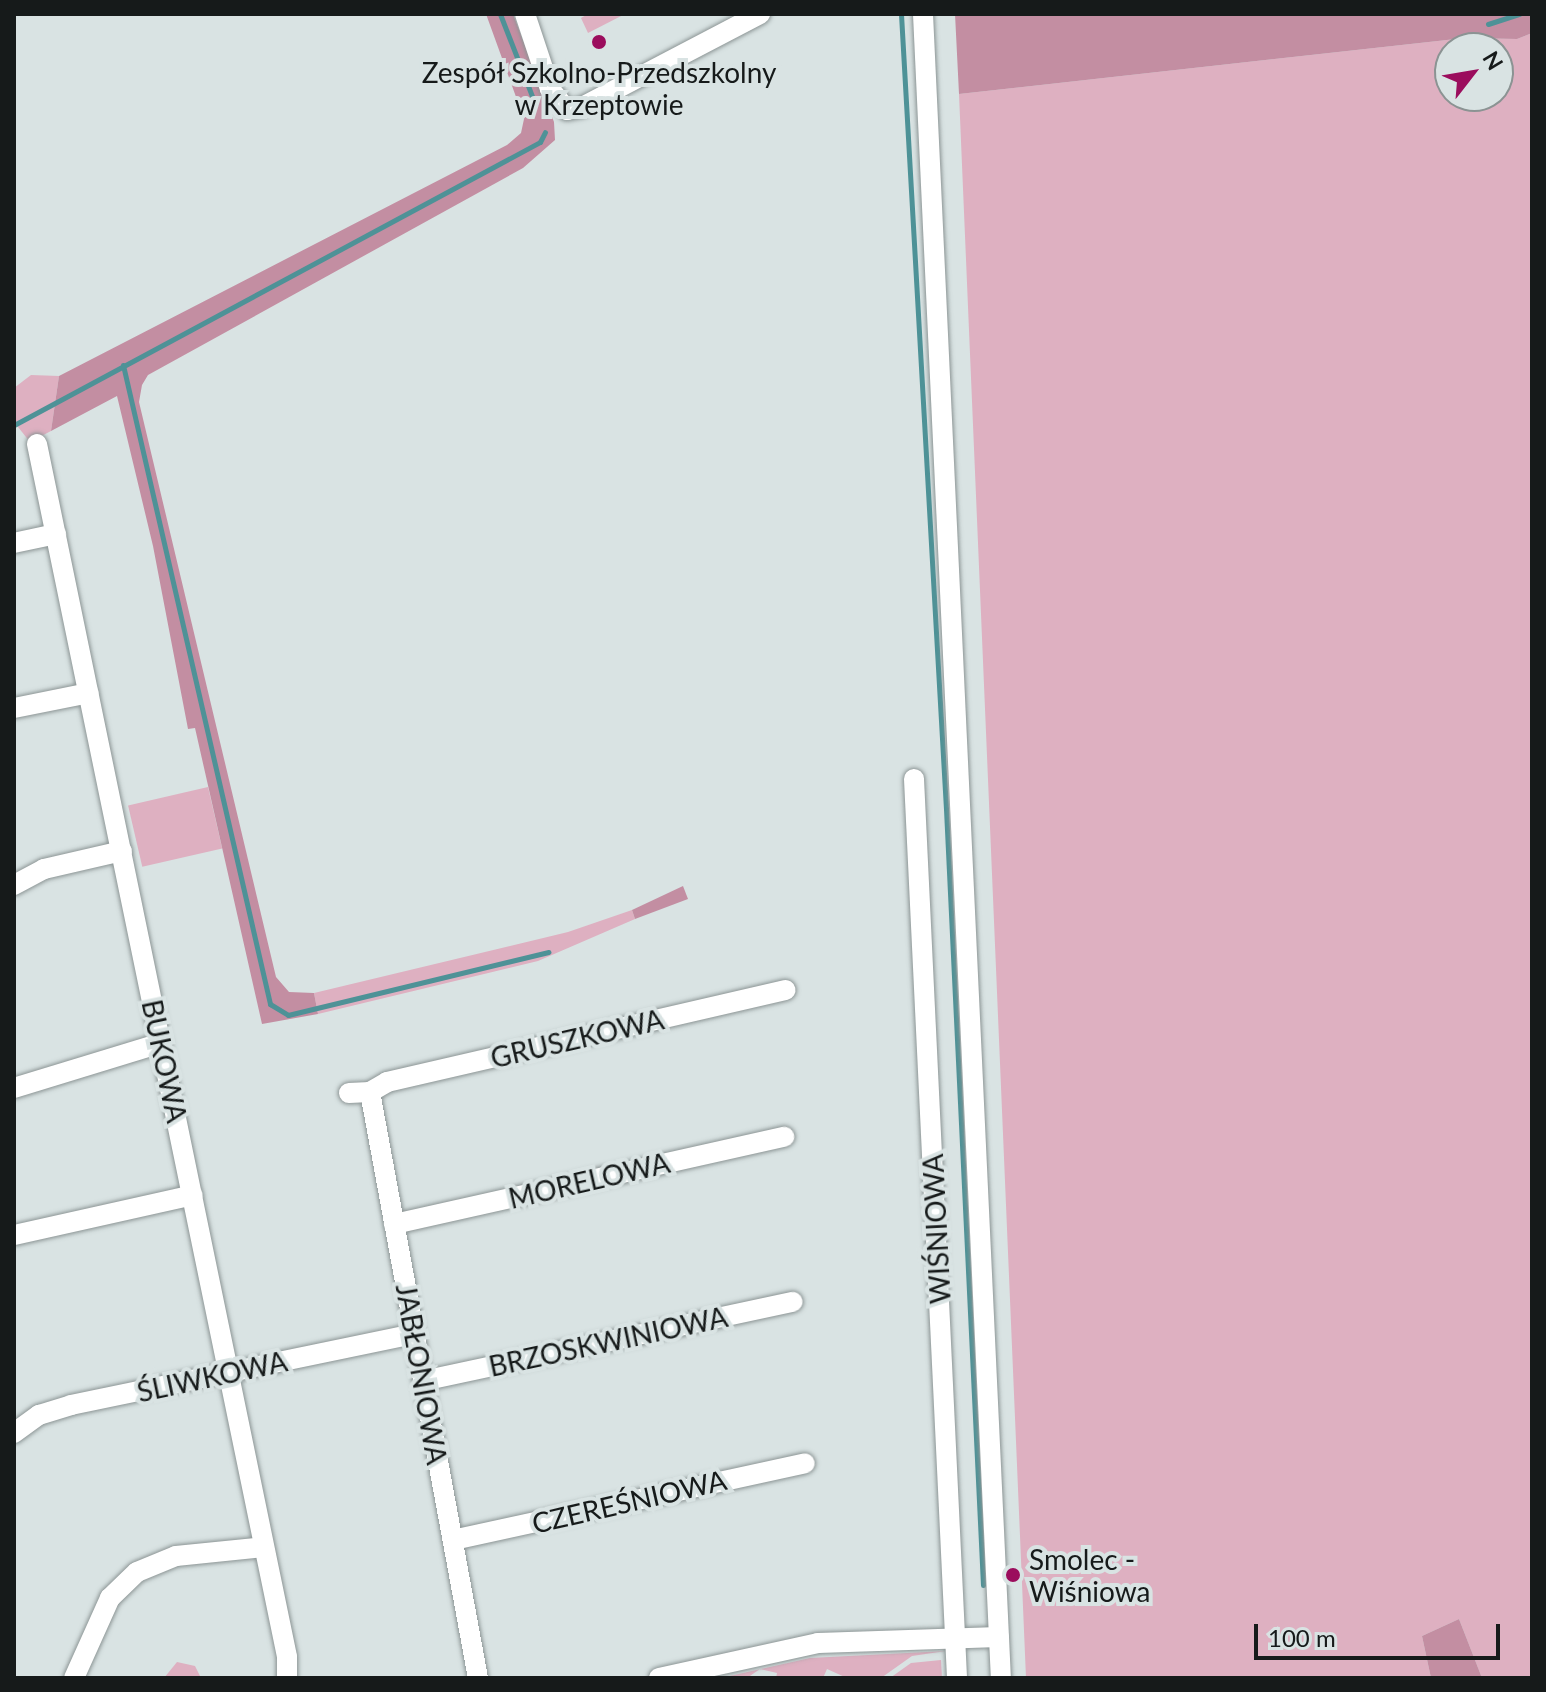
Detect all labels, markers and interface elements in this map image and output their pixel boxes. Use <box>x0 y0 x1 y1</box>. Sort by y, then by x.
north arrow <box>1434 32 1514 112</box>
marker: Zespół Szkolno-Przedszkolny w Krzeptowie <box>590 33 608 51</box>
text: N <box>1477 46 1509 75</box>
place label: Zespół Szkolno-Przedszkolny w Krzeptowie <box>421 55 777 121</box>
street label: BUKOWA <box>136 996 194 1126</box>
street label: GRUSZKOWA <box>487 1002 667 1074</box>
street label: MORELOWA <box>505 1145 673 1215</box>
street label: WIŚNIOWA <box>915 1153 957 1305</box>
street label: JABŁONIOWA <box>390 1281 454 1467</box>
street label: BRZOSKWINIOWA <box>486 1299 730 1383</box>
street label: ŚLIWKOWA <box>134 1344 290 1408</box>
street label: CZEREŚNIOWA <box>528 1462 730 1540</box>
place label: Smolec - Wiśniowa <box>1029 1542 1150 1608</box>
marker: Smolec - Wiśniowa <box>1004 1566 1022 1584</box>
scale bar <box>1258 1608 1504 1658</box>
text: 100 m <box>1268 1623 1336 1652</box>

